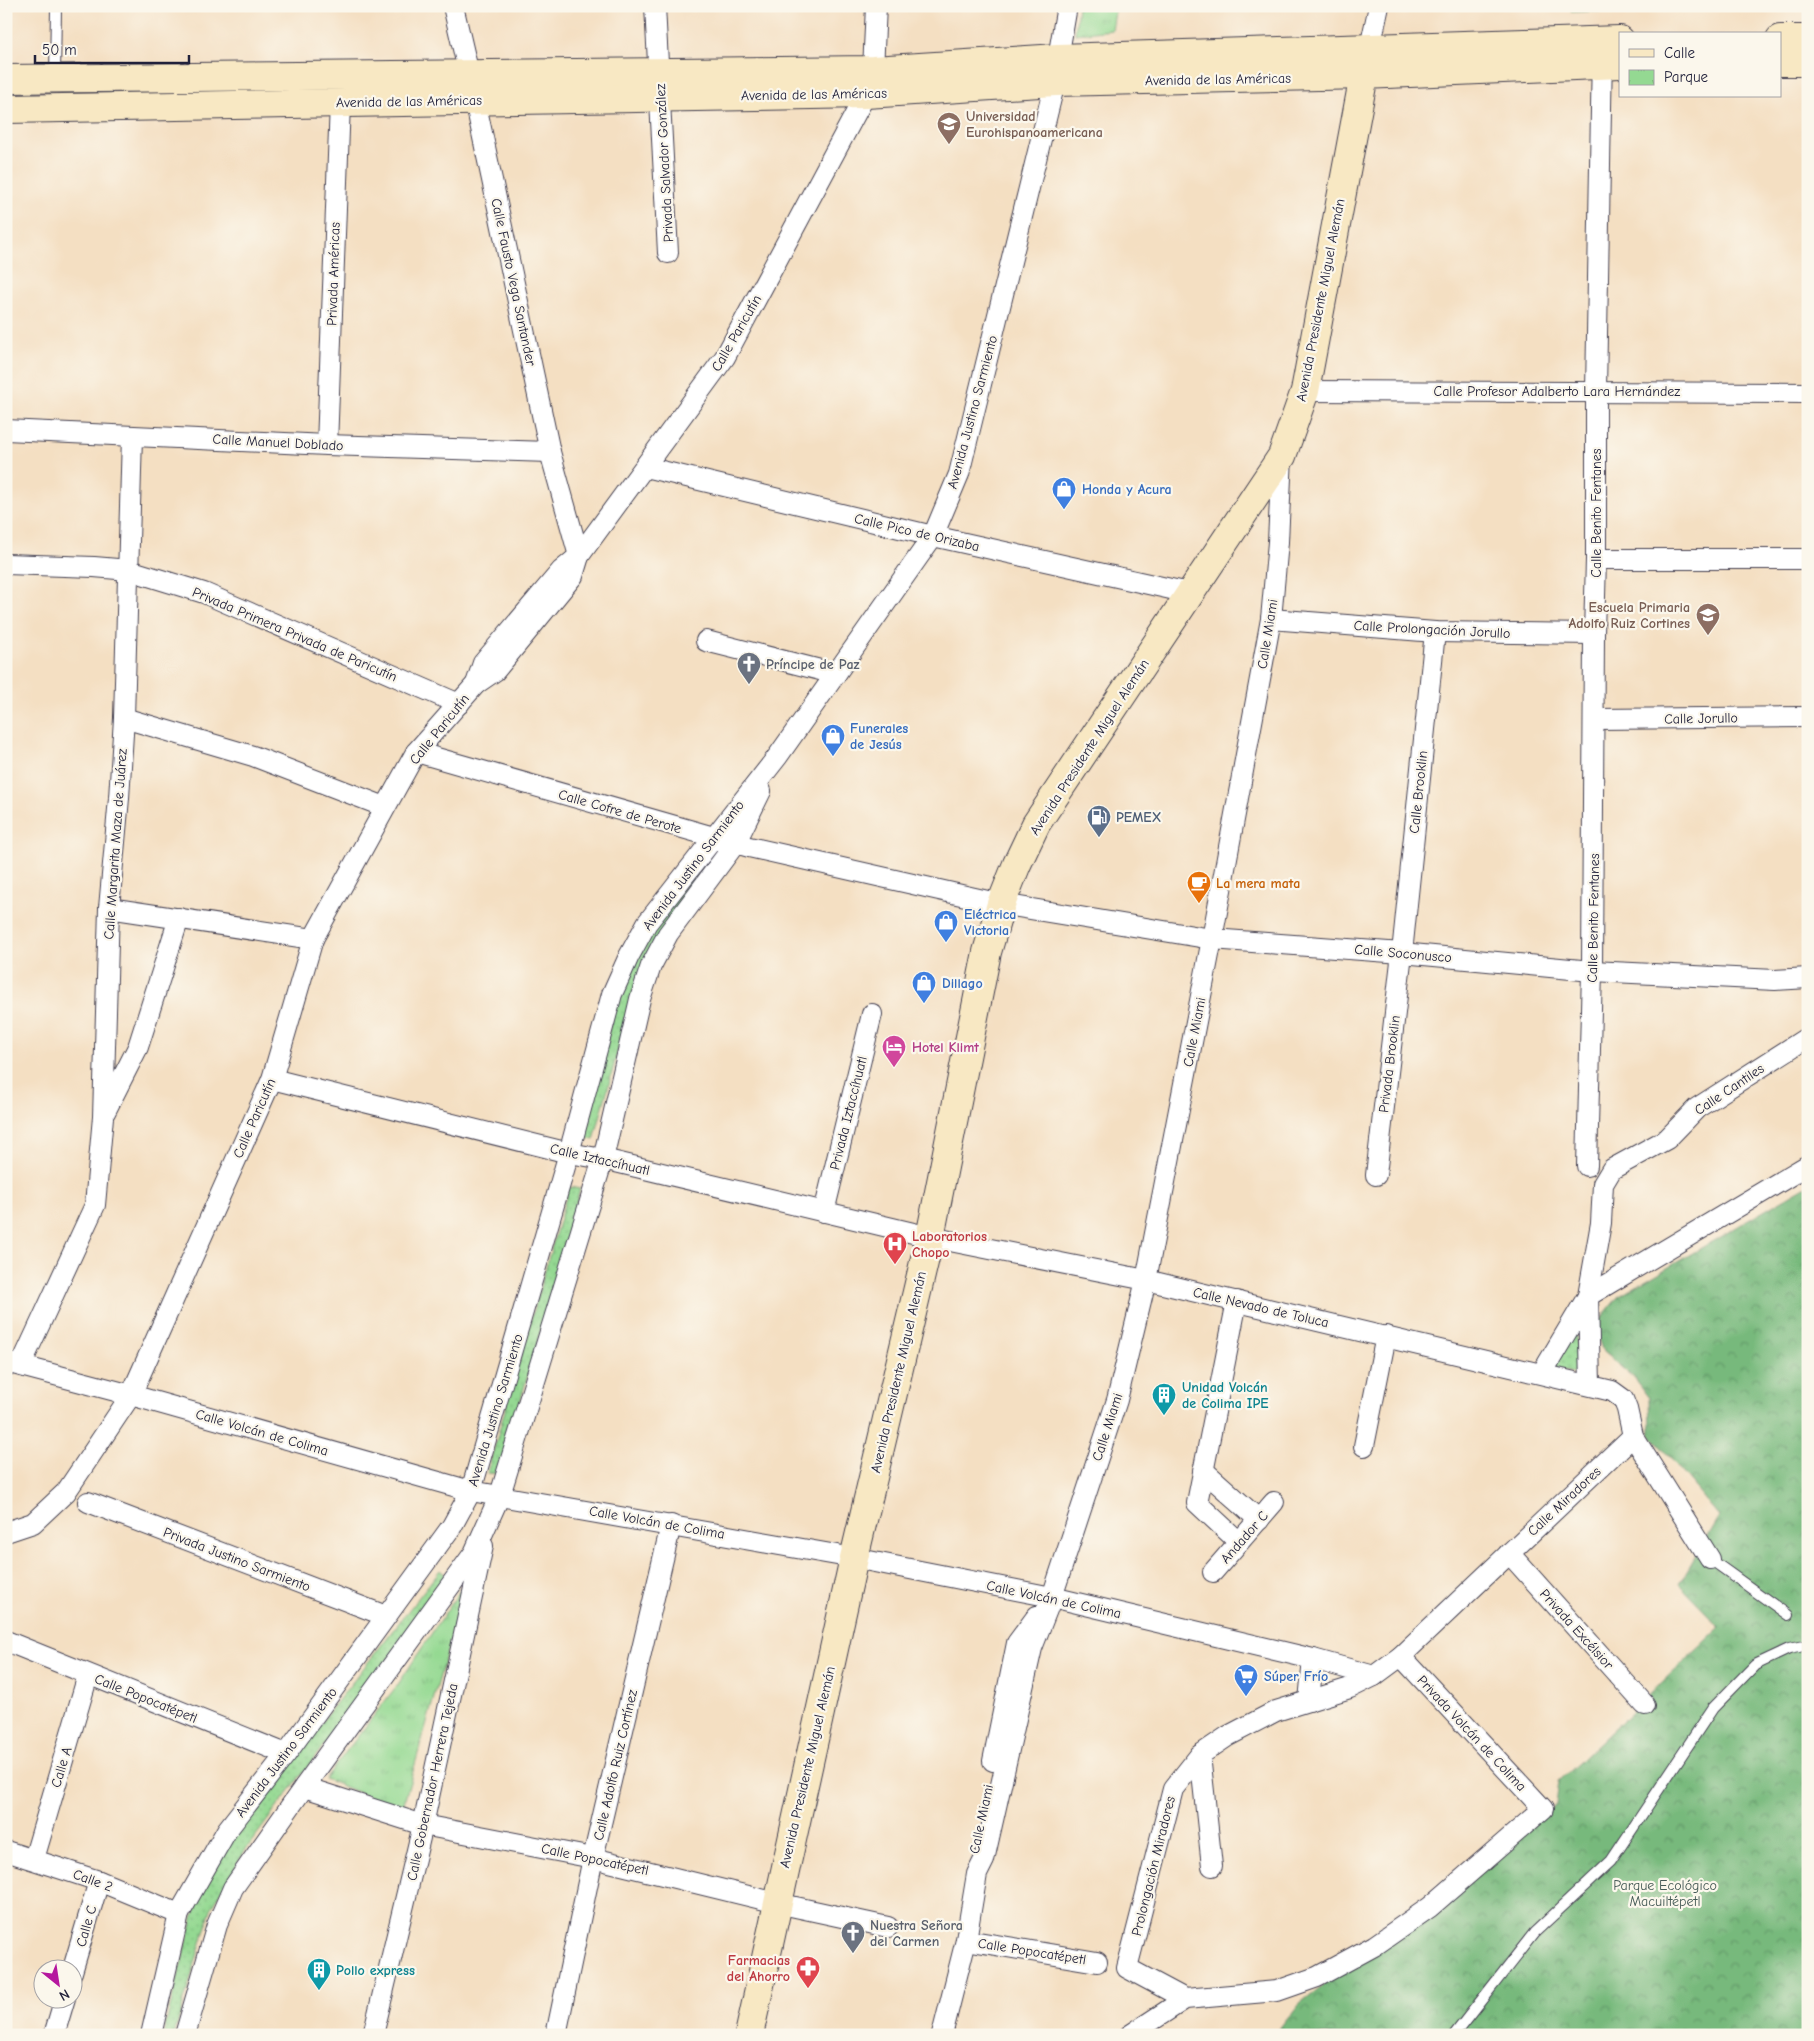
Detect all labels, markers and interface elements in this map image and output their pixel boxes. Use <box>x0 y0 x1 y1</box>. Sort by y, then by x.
scale bar <box>35 32 189 64</box>
legend <box>1619 32 1782 98</box>
text: 50 m <box>42 41 77 59</box>
text: Calle <box>1664 44 1696 62</box>
text: Parque <box>1664 68 1709 86</box>
street label: Avenida de las Américas <box>1145 70 1291 89</box>
street label: Privada Salvador González <box>652 83 677 243</box>
street label: Avenida de las Américas <box>741 85 887 104</box>
street label: Avenida de las Américas <box>336 92 482 111</box>
place label: Universidad Eurohispanoamericana <box>966 108 1103 141</box>
school or university icon: Universidad Eurohispanoamericana <box>936 111 962 145</box>
street label: Calle Fausto Vega Santander <box>487 197 540 368</box>
street label: Avenida Presidente Miguel Alemán <box>1292 197 1349 403</box>
street label: Privada Américas <box>323 222 344 326</box>
street label: Calle Paricutín <box>708 292 765 375</box>
street label: Avenida Justino Sarmiento <box>944 333 1001 491</box>
street label: Calle Profesor Adalberto Lara Hernández <box>1434 383 1680 400</box>
street label: Calle Manuel Doblado <box>212 431 344 454</box>
street label: Calle Benito Fentanes <box>1588 448 1605 578</box>
shop icon: Honda y Acura <box>1051 476 1077 510</box>
place label: Honda y Acura <box>1082 481 1172 498</box>
street label: Calle Pico de Orizaba <box>853 510 981 555</box>
street label: Privada Primera Privada de Paricutín <box>190 583 400 685</box>
street label: Calle Miami <box>1254 598 1281 670</box>
place label: Escuela Primaria Adolfo Ruiz Cortines <box>1568 599 1690 632</box>
school or university icon: Escuela Primaria Adolfo Ruiz Cortines <box>1695 602 1721 636</box>
street label: Calle Prolongación Jorullo <box>1353 617 1511 642</box>
church icon: Príncipe de Paz <box>736 651 762 685</box>
place label: Príncipe de Paz <box>766 656 860 673</box>
street label: Avenida Presidente Miguel Alemán <box>1026 656 1153 839</box>
street label: Calle Paricutín <box>406 691 473 768</box>
street label: Calle Jorullo <box>1664 709 1738 728</box>
place label: Funerales de Jesús <box>850 720 908 753</box>
shop icon: Funerales de Jesús <box>820 723 846 757</box>
street label: Calle Margarita Maza de Juárez <box>100 748 131 940</box>
street label: Calle Brooklin <box>1406 750 1431 834</box>
street label: Calle Cofre de Perote <box>556 786 683 837</box>
street label: Avenida Justino Sarmiento <box>639 797 748 934</box>
fuel station icon: PEMEX <box>1086 804 1112 838</box>
place label: PEMEX <box>1116 809 1162 826</box>
street label: Calle Benito Fentanes <box>1584 853 1603 983</box>
cafe icon: La mera mata <box>1186 870 1212 904</box>
place label: La mera mata <box>1216 875 1300 892</box>
place label: Eléctrica Victoria <box>964 906 1016 939</box>
shop icon: Eléctrica Victoria <box>933 909 959 943</box>
street label: Calle Soconusco <box>1354 941 1452 966</box>
shop icon: Dillago <box>911 970 937 1004</box>
place label: Dillago <box>942 975 983 992</box>
street label: Calle Miami <box>1179 996 1210 1068</box>
street label: Privada Brooklin <box>1375 1014 1404 1114</box>
hotel icon: Hotel Klimt <box>881 1034 907 1068</box>
place label: Hotel Klimt <box>912 1039 979 1056</box>
street label: Privada Iztaccíhuatl <box>826 1054 871 1172</box>
street label: Calle Cantiles <box>1691 1060 1767 1119</box>
street label: Calle Paricutín <box>229 1076 280 1161</box>
street label: Calle Iztaccíhuatl <box>548 1140 651 1179</box>
place label: Laboratorios Chopo <box>912 1228 987 1261</box>
hospital icon: Laboratorios Chopo <box>882 1231 908 1265</box>
street label: Avenida Presidente Miguel Alemán <box>867 1270 930 1475</box>
street label: Calle Nevado de Toluca <box>1191 1284 1330 1331</box>
street label: Avenida Justino Sarmiento <box>464 1332 527 1488</box>
place label: Unidad Volcán de Colima IPE <box>1182 1379 1269 1412</box>
building icon: Unidad Volcán de Colima IPE <box>1151 1382 1177 1416</box>
street label: Calle Miami <box>1088 1391 1126 1463</box>
street label: Calle Volcán de Colima <box>194 1405 330 1460</box>
street label: Calle Miradores <box>1524 1463 1605 1540</box>
street label: Calle Volcán de Colima <box>588 1502 726 1543</box>
street label: Andador C <box>1217 1507 1272 1567</box>
street label: Privada Justino Sarmiento <box>161 1524 313 1595</box>
street label: Calle Volcán de Colima <box>985 1577 1123 1622</box>
street label: Privada Excélsior <box>1536 1586 1617 1673</box>
supermarket icon: Súper Frío <box>1233 1663 1259 1697</box>
street label: Avenida Presidente Miguel Alemán <box>776 1665 839 1870</box>
place label: Súper Frío <box>1264 1668 1328 1685</box>
street label: Calle Popocatépetl <box>92 1670 200 1727</box>
street label: Privada Volcán de Colima <box>1413 1672 1530 1795</box>
street label: Calle Gobernador Herrera Tejeda <box>403 1682 462 1882</box>
street label: Avenida Justino Sarmiento <box>232 1684 341 1821</box>
street label: Calle Adolfo Ruiz Cortínez <box>590 1688 641 1842</box>
street label: Calle A <box>47 1745 76 1790</box>
street label: Calle Miami <box>966 1783 997 1855</box>
street label: Prolongación Miradores <box>1128 1794 1179 1938</box>
street label: Calle Popocatépetl <box>540 1840 650 1879</box>
street label: Calle 2 <box>71 1865 115 1895</box>
park label: Parque Ecológico Macuiltépetl <box>1613 1877 1717 1910</box>
street label: Calle C <box>72 1903 101 1949</box>
place label: Nuestra Señora del Carmen <box>870 1917 963 1950</box>
church icon: Nuestra Señora del Carmen <box>840 1920 866 1954</box>
street label: Calle Popocatépetl <box>977 1935 1087 1968</box>
place label: Farmacias del Ahorro <box>727 1952 790 1985</box>
pharmacy icon: Farmacias del Ahorro <box>795 1955 821 1989</box>
building icon: Pollo express <box>306 1957 332 1991</box>
north arrow <box>32 1958 82 2008</box>
place label: Pollo express <box>336 1962 415 1979</box>
text: N <box>56 1985 72 2004</box>

